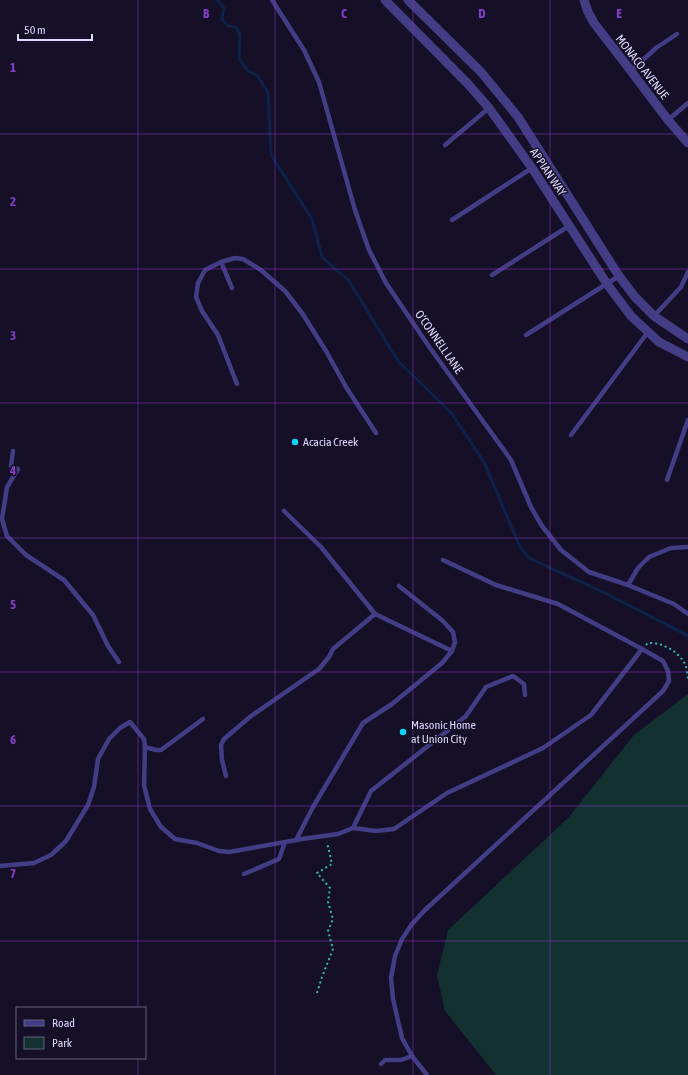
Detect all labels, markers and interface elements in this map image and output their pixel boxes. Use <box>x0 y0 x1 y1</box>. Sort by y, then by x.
text: B <box>203 6 210 21</box>
text: C <box>341 6 347 21</box>
text: D <box>478 6 486 21</box>
text: E <box>616 6 622 21</box>
scale bar <box>18 16 92 42</box>
text: 50 m <box>24 23 46 37</box>
street label: MONACO AVENUE <box>613 32 671 102</box>
text: 1 <box>10 60 16 75</box>
street label: APPIAN WAY <box>527 146 569 199</box>
text: 2 <box>10 194 16 209</box>
street label: O’CONNELL LANE <box>412 308 466 376</box>
text: 3 <box>10 328 16 343</box>
place label: Acacia Creek <box>303 435 359 449</box>
marker: Acacia Creek <box>290 437 300 447</box>
text: 4 <box>9 463 16 478</box>
text: 5 <box>10 597 16 612</box>
place label: Masonic Home at Union City <box>411 718 476 746</box>
marker: Masonic Home at Union City <box>398 727 408 737</box>
text: 6 <box>10 732 16 747</box>
text: 7 <box>10 866 16 881</box>
legend <box>16 1007 146 1059</box>
text: Road <box>52 1016 75 1030</box>
text: Park <box>52 1036 73 1050</box>

